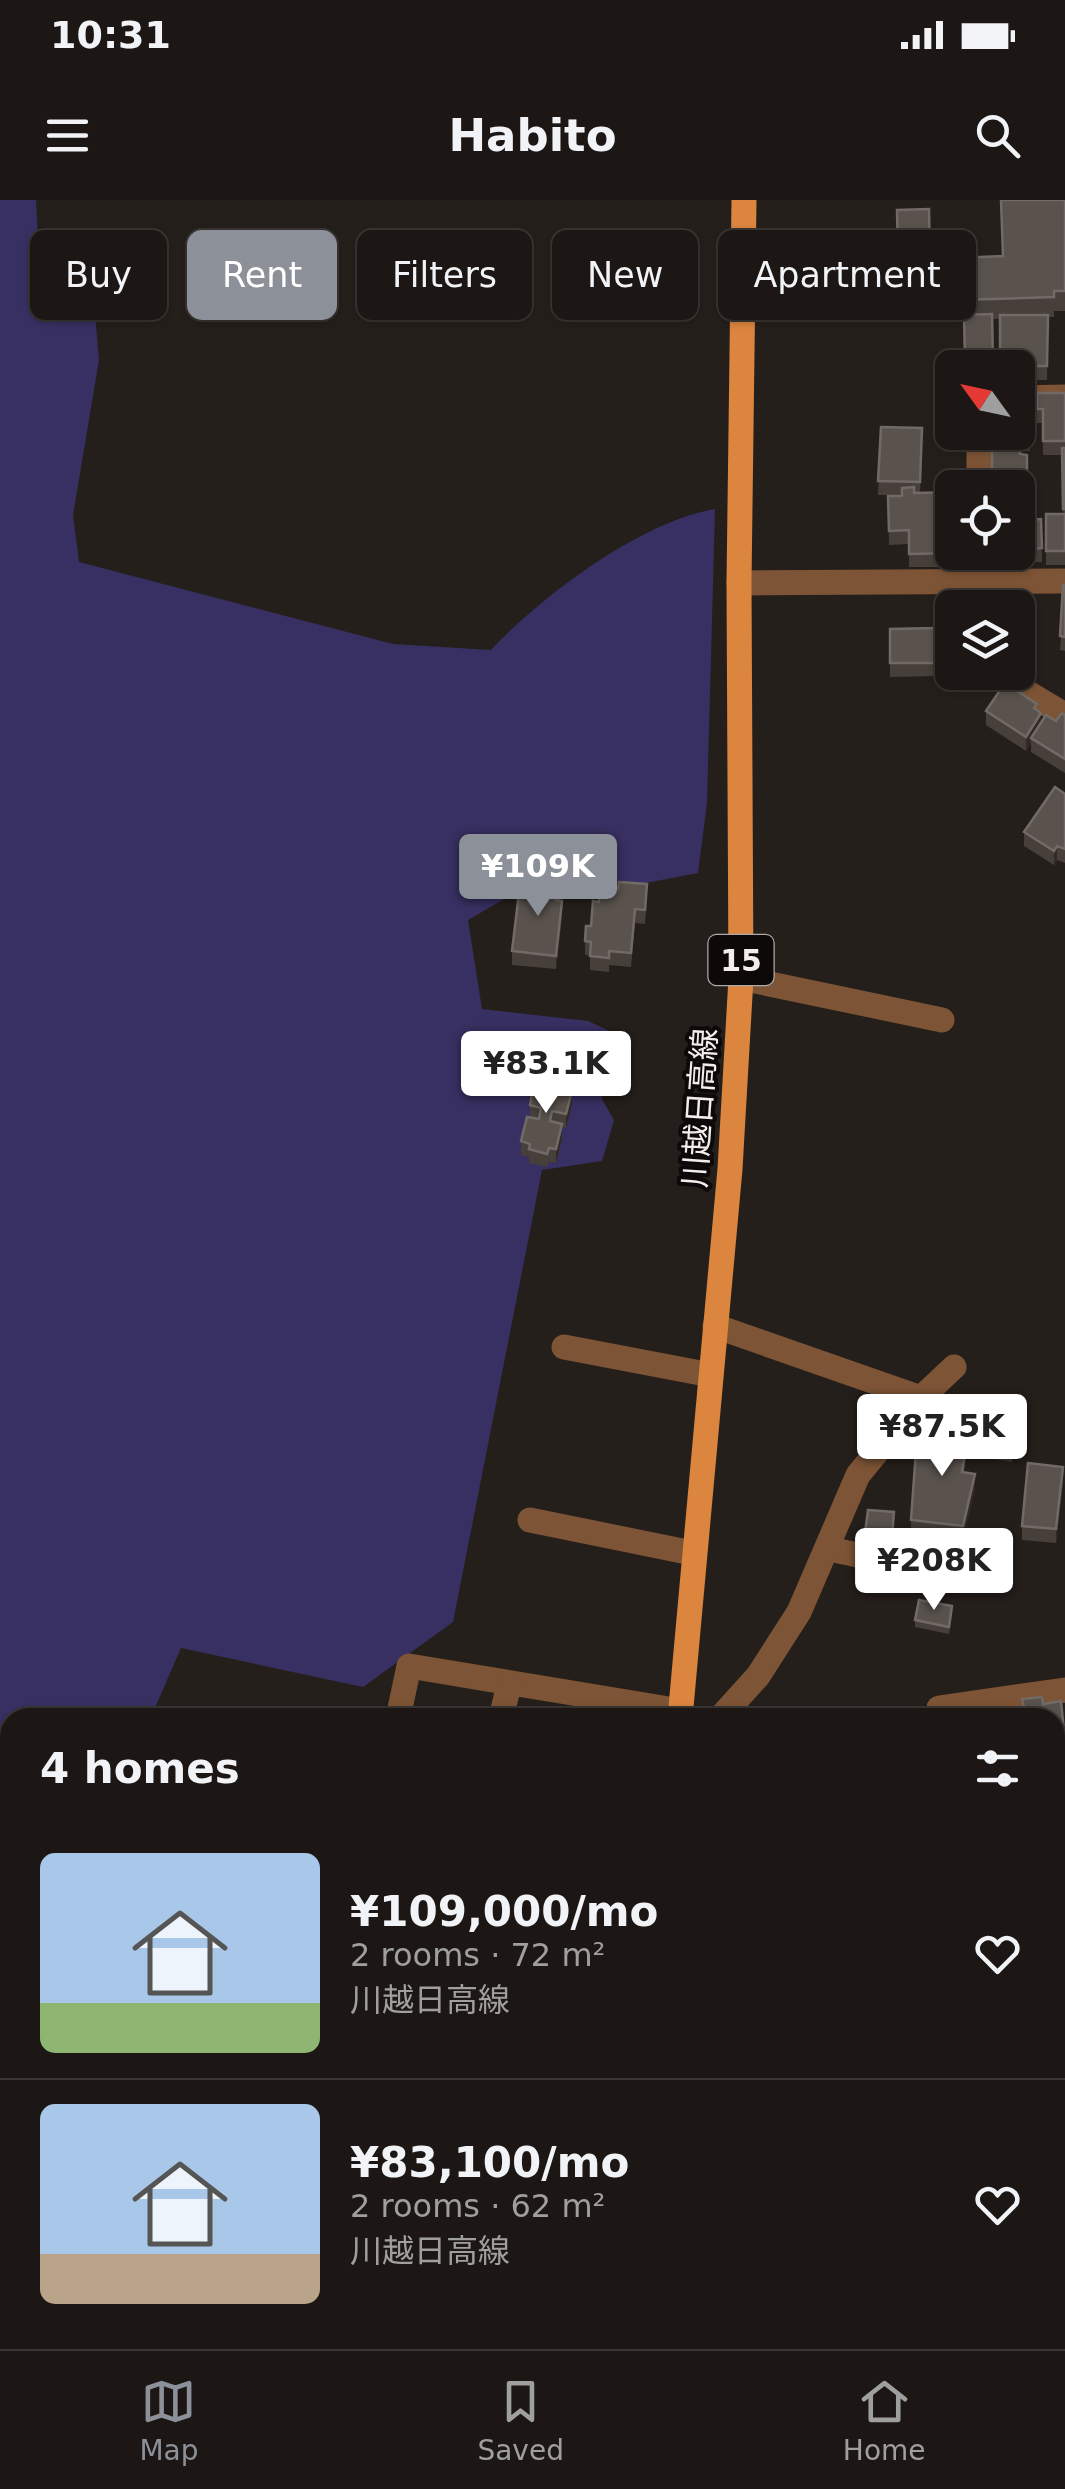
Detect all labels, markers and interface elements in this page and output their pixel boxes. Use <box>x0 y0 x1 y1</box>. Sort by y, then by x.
text: 10:31 <box>50 13 171 57</box>
icon: menu <box>40 108 95 163</box>
icon: search <box>970 108 1025 163</box>
text: Habito <box>448 109 617 162</box>
chip: Buy <box>30 230 167 320</box>
chip: Rent <box>187 230 337 320</box>
chip: Filters <box>357 230 532 320</box>
chip: New <box>552 230 698 320</box>
chip: Apartment <box>718 230 976 320</box>
north arrow <box>935 350 1035 450</box>
map controls <box>935 350 1035 690</box>
button: locate <box>935 470 1035 570</box>
button: layers <box>935 590 1035 690</box>
pin: ¥109K <box>468 834 608 919</box>
text: ¥109K <box>481 847 595 885</box>
road number: 15 <box>708 935 774 985</box>
street label: 川越日高線 <box>675 1027 725 1189</box>
pin: ¥83.1K <box>465 1031 627 1116</box>
text: ¥83.1K <box>483 1044 609 1082</box>
pin: ¥87.5K <box>861 1394 1023 1479</box>
text: ¥87.5K <box>879 1407 1005 1445</box>
pin: ¥208K <box>864 1528 1004 1613</box>
text: ¥208K <box>877 1541 991 1579</box>
icon: filters <box>970 1741 1025 1796</box>
text: 4 homes <box>40 1744 240 1793</box>
text: ¥109,000/mo <box>350 1887 658 1936</box>
icon: home <box>120 1893 240 2013</box>
icon: heart <box>970 1926 1025 1981</box>
text: 2 rooms · 72 m² <box>350 1936 605 1974</box>
text: 川越日高線 <box>350 1981 510 2019</box>
text: ¥83,100/mo <box>350 2138 629 2187</box>
icon: home <box>120 2144 240 2264</box>
icon: heart <box>970 2177 1025 2232</box>
text: 2 rooms · 62 m² <box>350 2187 605 2225</box>
text: 川越日高線 <box>350 2232 510 2270</box>
tab: Map <box>139 2374 199 2467</box>
tab: Saved <box>477 2374 564 2467</box>
tab: Home <box>843 2374 926 2467</box>

